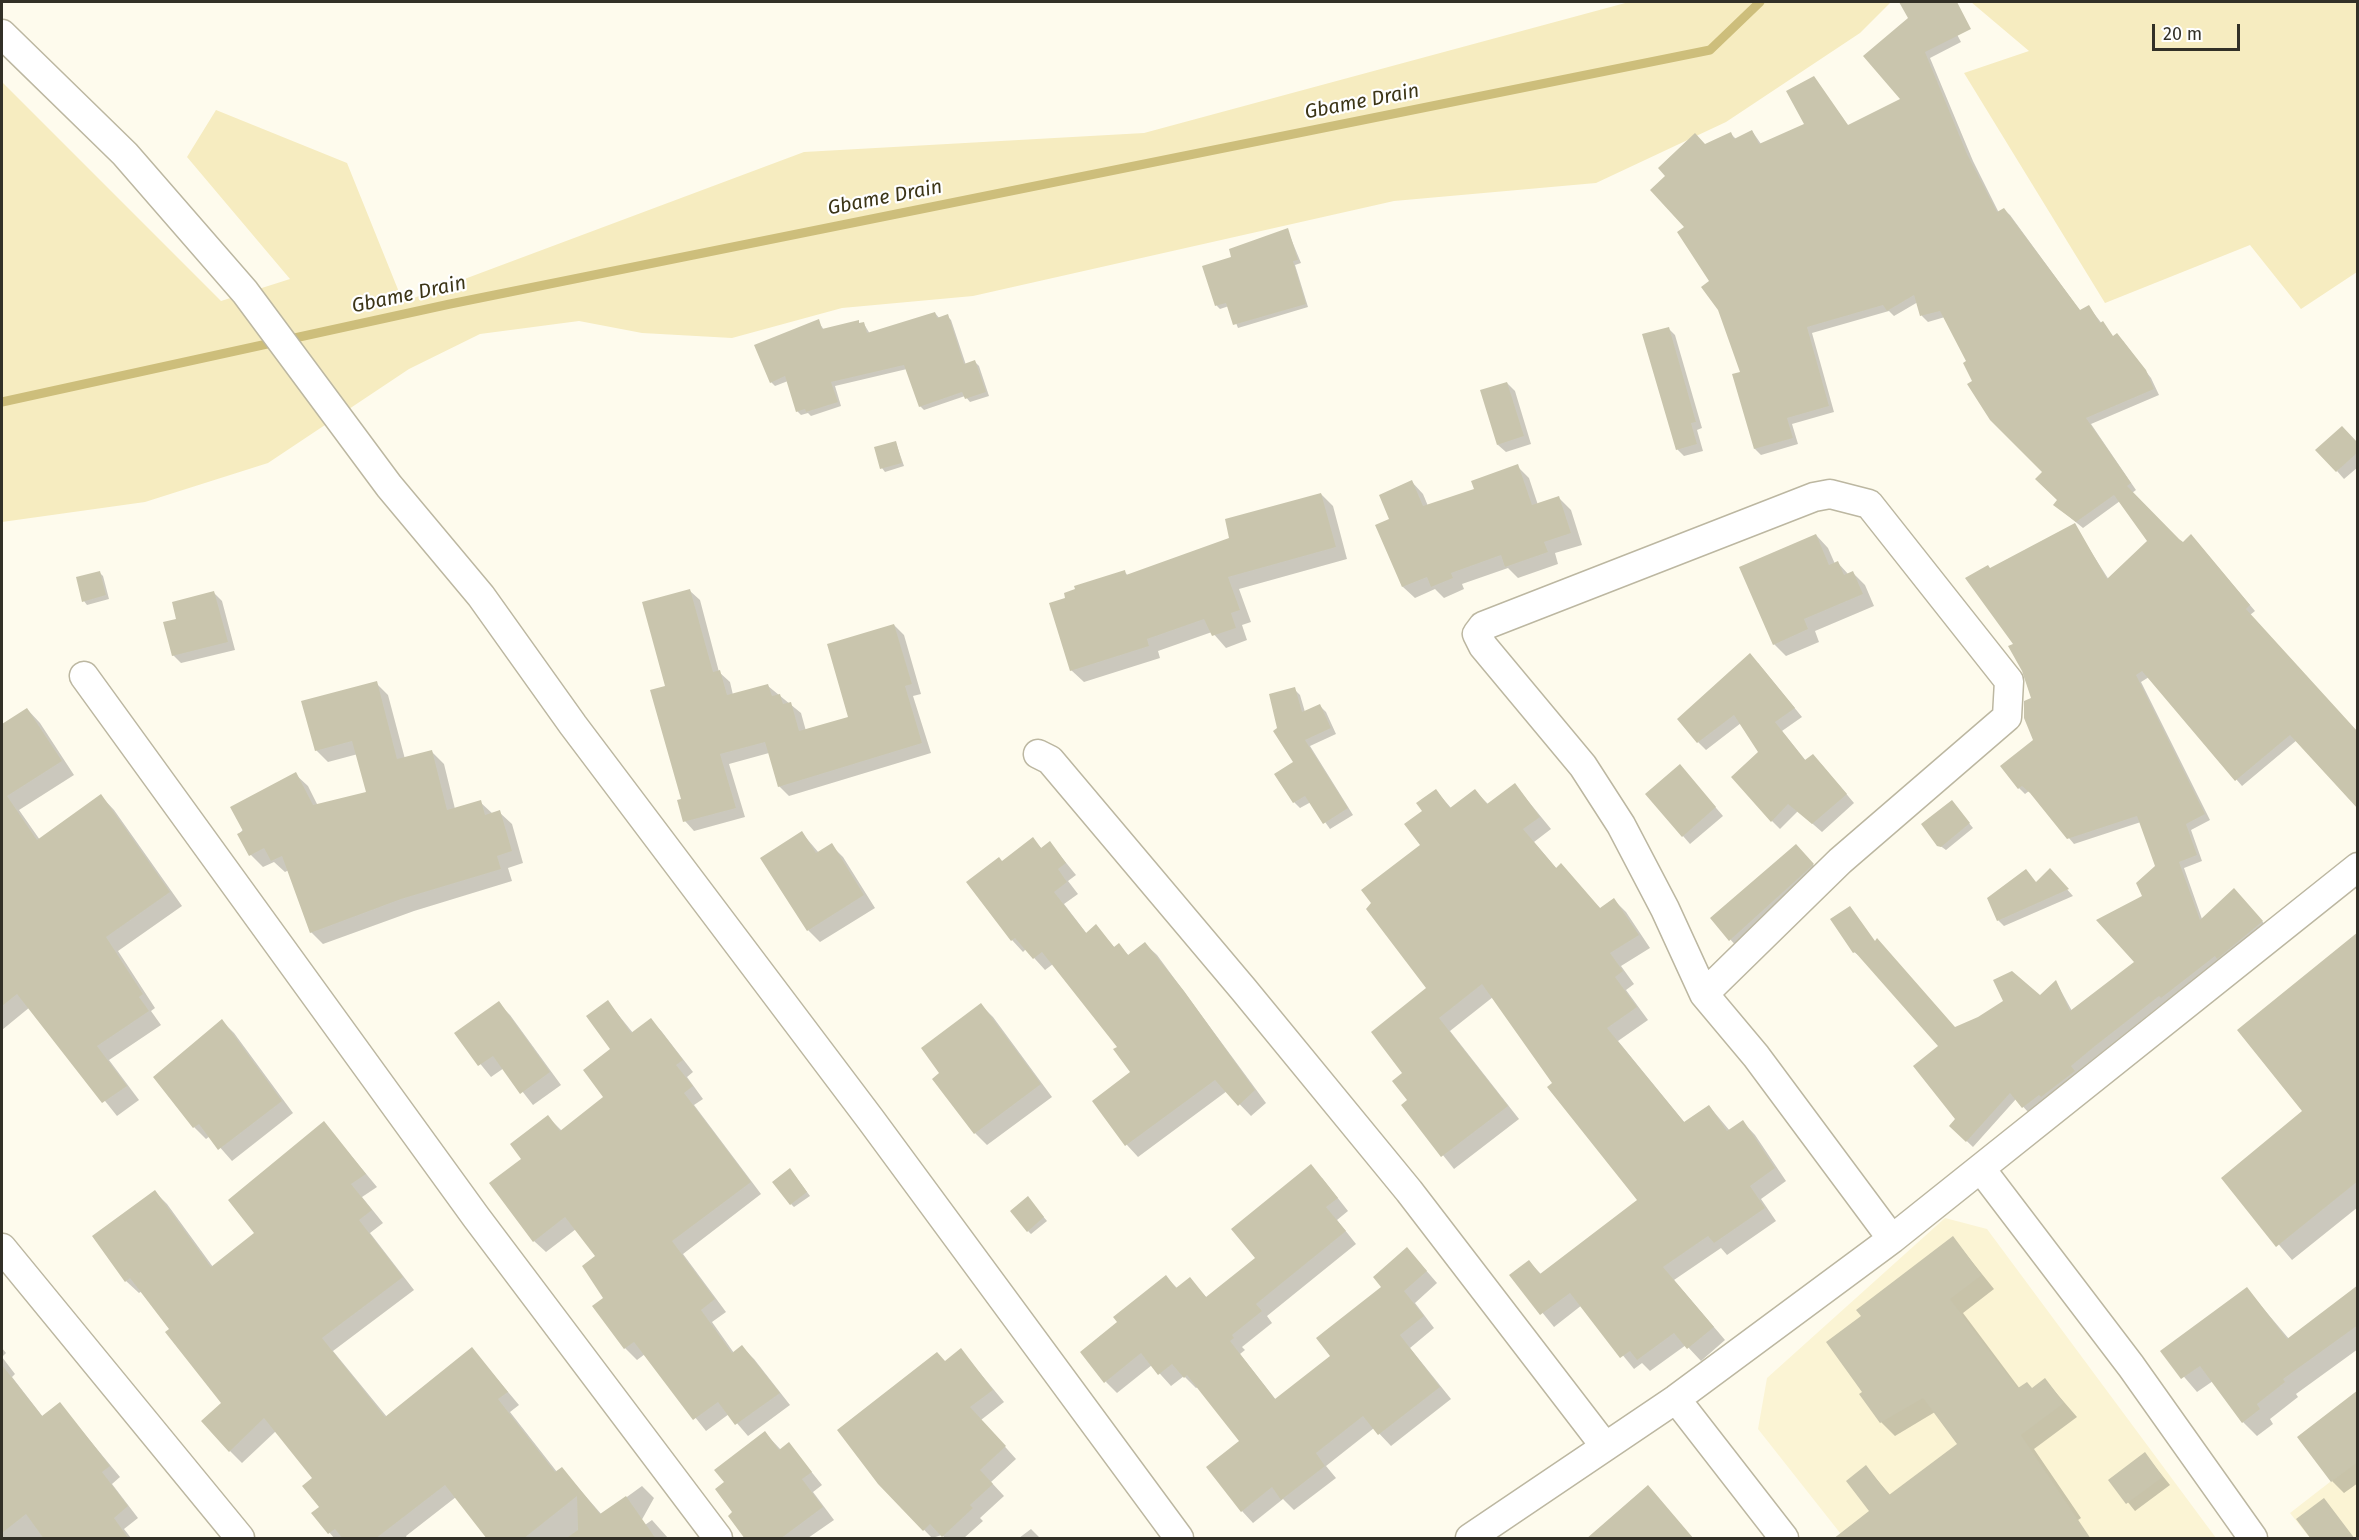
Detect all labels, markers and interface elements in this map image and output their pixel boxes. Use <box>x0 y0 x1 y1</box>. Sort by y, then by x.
scale bar <box>2155 12 2244 50</box>
text: 20 m <box>2163 23 2202 45</box>
water label: Gbame Drain <box>1303 79 1421 125</box>
water label: Gbame Drain <box>826 175 944 221</box>
water label: Gbame Drain <box>350 271 468 319</box>

